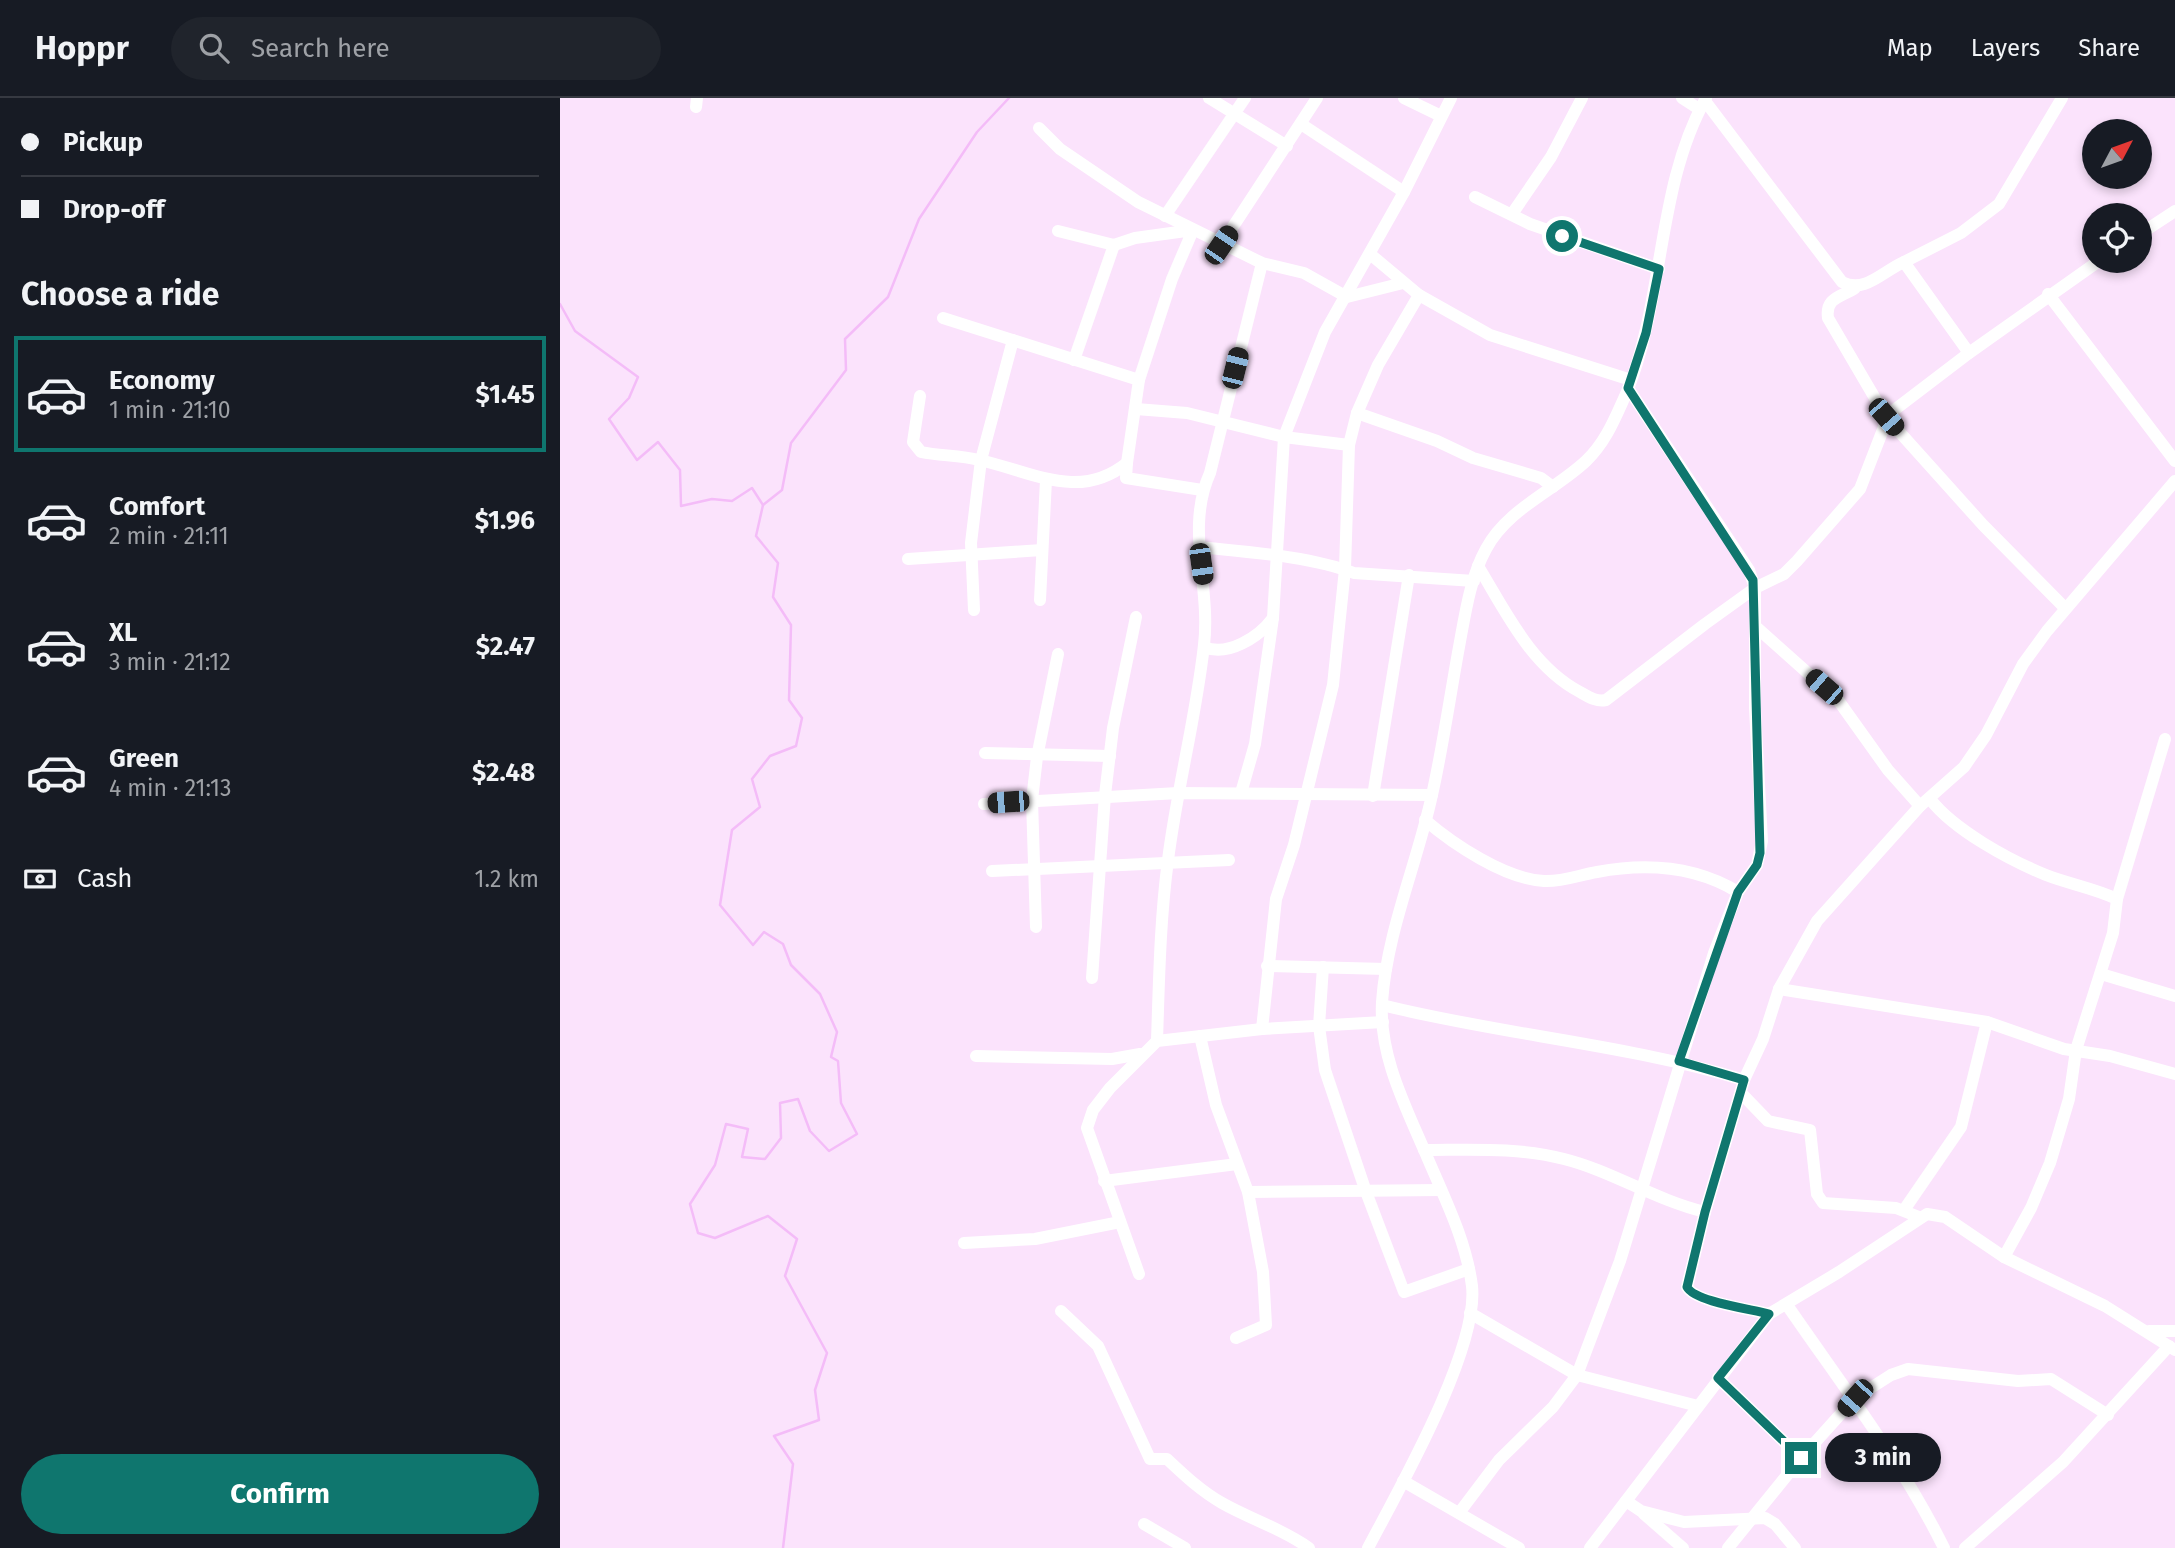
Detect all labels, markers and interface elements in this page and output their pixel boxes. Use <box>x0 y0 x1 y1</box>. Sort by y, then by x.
search box <box>171 17 661 80</box>
text: Hoppr <box>35 28 129 68</box>
icon: search <box>195 29 233 67</box>
text: Search here <box>251 33 390 64</box>
text: Map <box>1887 34 1933 62</box>
text: Layers <box>1971 34 2040 62</box>
text: Share <box>2078 34 2140 62</box>
north arrow <box>2082 119 2152 189</box>
map controls <box>2082 119 2152 273</box>
text: Pickup <box>63 127 143 158</box>
text: Drop-off <box>63 194 165 225</box>
button: locate <box>2082 203 2152 273</box>
route start <box>1546 220 1578 252</box>
car <box>1201 222 1242 268</box>
text: Choose a ride <box>21 275 219 313</box>
car <box>1220 345 1251 391</box>
icon: car <box>25 363 88 426</box>
text: Economy <box>109 365 215 396</box>
text: $1.45 <box>476 379 535 410</box>
car <box>1865 394 1908 440</box>
text: 1 min · 21:10 <box>109 396 231 424</box>
icon: car <box>25 489 88 552</box>
text: Comfort <box>109 491 205 522</box>
text: $1.96 <box>475 505 535 536</box>
text: 2 min · 21:11 <box>109 522 229 550</box>
car <box>1188 542 1215 586</box>
icon: car <box>25 615 88 678</box>
text: XL <box>109 617 137 648</box>
text: $2.47 <box>476 631 535 662</box>
text: 3 min · 21:12 <box>109 648 231 676</box>
car <box>1802 665 1847 709</box>
icon: car <box>25 741 88 804</box>
text: Green <box>109 743 179 774</box>
text: $2.48 <box>472 757 535 788</box>
text: 4 min · 21:13 <box>109 774 232 802</box>
car <box>987 790 1030 814</box>
icon: cash <box>21 860 59 898</box>
text: Cash <box>77 863 133 894</box>
text: 1.2 km <box>475 865 539 893</box>
car <box>1834 1375 1877 1421</box>
callout: 3 min <box>1826 1434 1941 1482</box>
route end <box>1785 1442 1817 1474</box>
text: 3 min <box>1855 1443 1911 1471</box>
button: Confirm <box>21 1454 539 1534</box>

